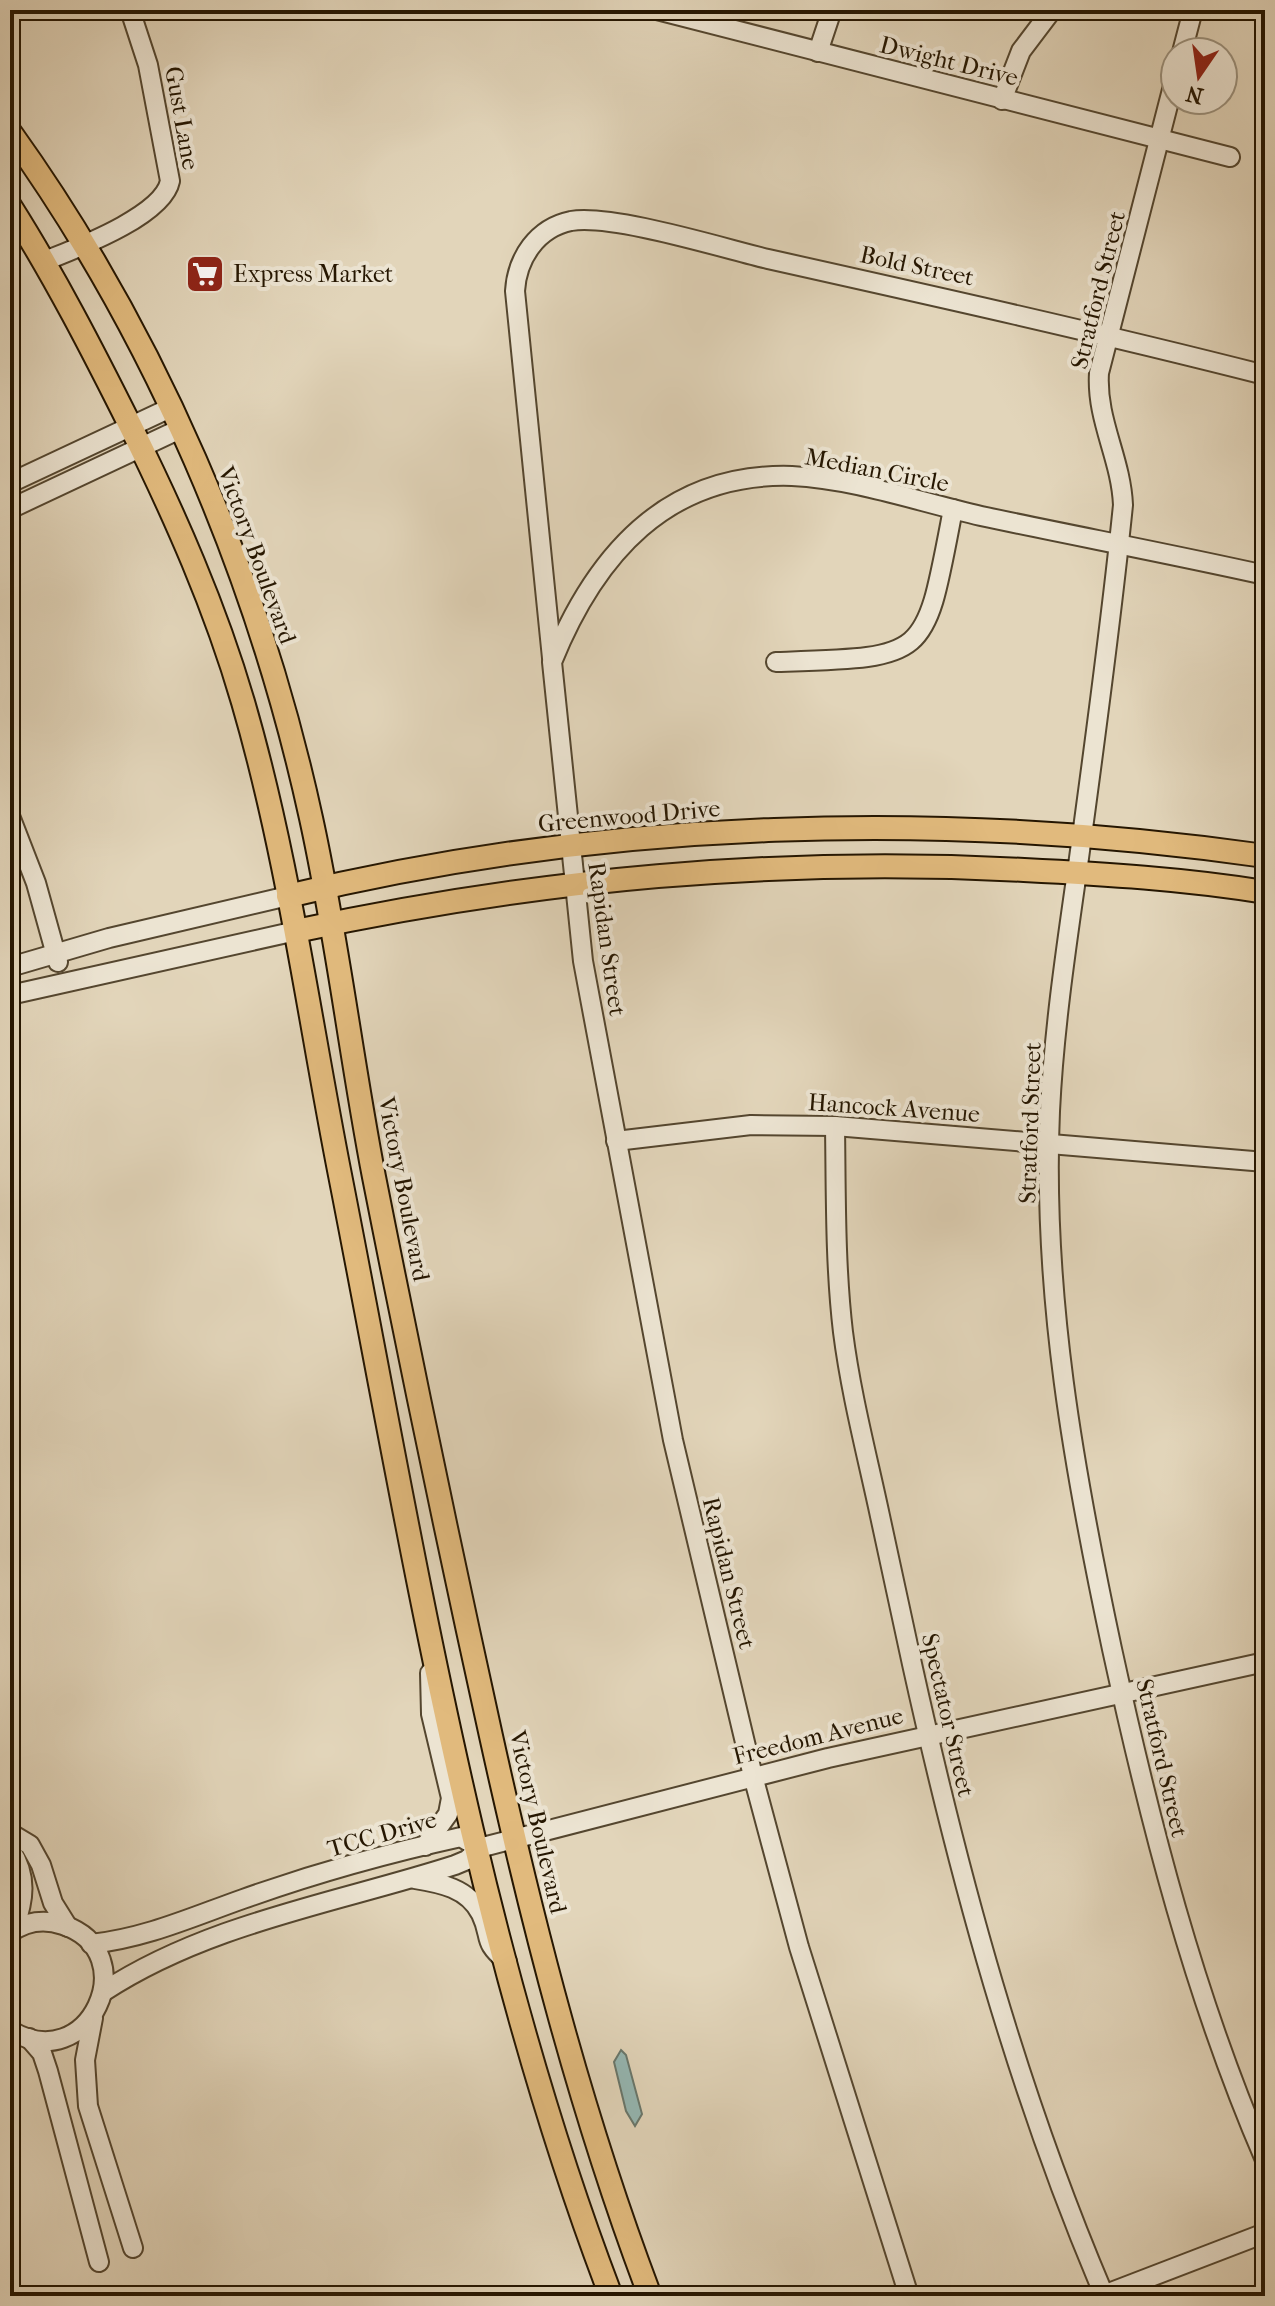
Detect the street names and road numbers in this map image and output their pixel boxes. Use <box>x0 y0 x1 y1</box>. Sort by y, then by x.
street label: Dwight Drive <box>877 30 1021 92</box>
street label: Gust Lane <box>159 64 205 172</box>
street label: Stratford Street <box>1065 208 1131 372</box>
street label: Bold Street <box>858 240 977 292</box>
street label: Median Circle <box>803 442 951 498</box>
street label: Victory Boulevard <box>212 461 302 648</box>
street label: Greenwood Drive <box>537 794 721 838</box>
street label: Rapidan Street <box>582 860 632 1018</box>
street label: Stratford Street <box>1013 1041 1047 1204</box>
street label: Hancock Avenue <box>807 1088 981 1128</box>
street label: Victory Boulevard <box>372 1094 436 1284</box>
street label: Rapidan Street <box>697 1494 761 1652</box>
street label: Spectator Street <box>916 1631 980 1800</box>
street label: Stratford Street <box>1130 1676 1194 1840</box>
street label: Freedom Avenue <box>730 1701 906 1771</box>
street label: Victory Boulevard <box>503 1727 573 1917</box>
street label: TCC Drive <box>324 1805 440 1863</box>

